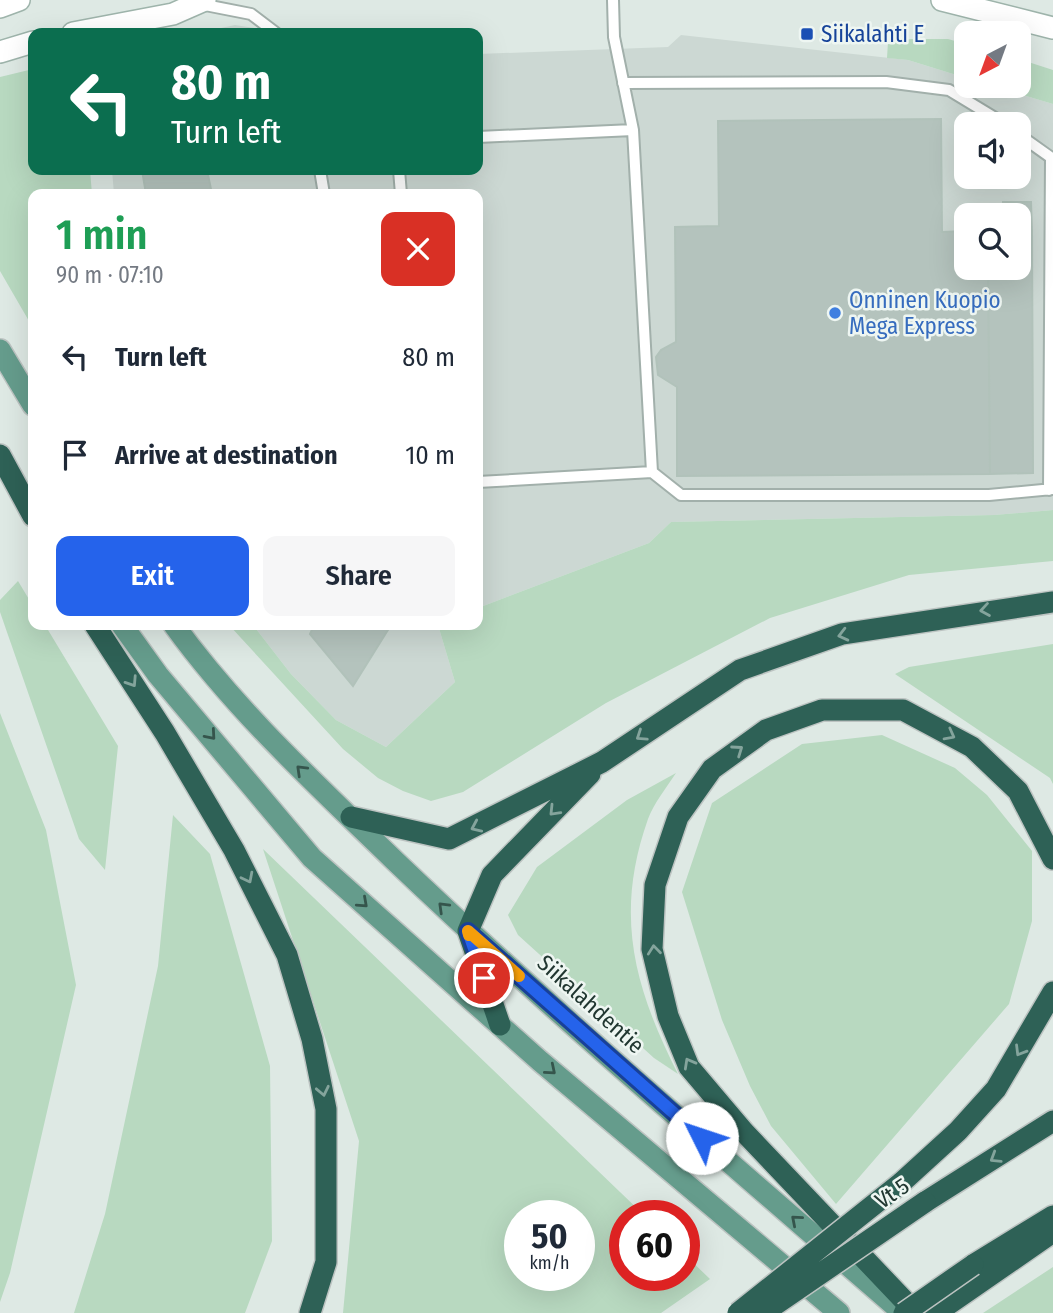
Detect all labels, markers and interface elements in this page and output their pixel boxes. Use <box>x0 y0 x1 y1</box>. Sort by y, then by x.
place label: Siikalahti E <box>821 20 924 48</box>
north arrow <box>954 21 1031 98</box>
map controls <box>954 21 1031 280</box>
marker: Siikalahti E <box>799 26 815 42</box>
text: 80 m <box>171 53 271 112</box>
icon: left <box>56 56 147 147</box>
button: sound <box>954 112 1031 189</box>
text: Turn left <box>171 113 281 151</box>
button: search <box>954 203 1031 280</box>
text: 1 min <box>56 210 147 260</box>
button: close <box>381 212 455 286</box>
text: 90 m · 07:10 <box>56 261 164 289</box>
place label: Onninen Kuopio Mega Express <box>849 286 1001 340</box>
marker: Onninen Kuopio Mega Express <box>827 305 843 321</box>
icon: left <box>56 338 94 376</box>
text: Turn left <box>115 342 207 373</box>
text: 80 m <box>402 342 455 373</box>
icon: arrive <box>56 436 94 474</box>
text: Arrive at destination <box>115 440 338 471</box>
text: 10 m <box>405 440 455 471</box>
button: Exit <box>56 536 249 616</box>
button: Share <box>263 536 455 616</box>
one-way arrow <box>979 602 991 617</box>
one-way arrow <box>837 627 849 641</box>
one-way arrow <box>123 674 136 687</box>
one-way arrow <box>203 727 215 740</box>
one-way arrow <box>942 727 955 740</box>
one-way arrow <box>636 728 649 740</box>
one-way arrow <box>730 746 743 758</box>
one-way arrow <box>297 766 310 779</box>
one-way arrow <box>550 803 563 816</box>
one-way arrow <box>471 819 483 833</box>
one-way arrow <box>239 871 253 883</box>
one-way arrow <box>355 895 368 907</box>
one-way arrow <box>438 902 451 915</box>
one-way arrow <box>646 944 661 955</box>
pin <box>454 948 514 1008</box>
street label: Siikalahdentie <box>532 949 650 1059</box>
icon: arrive <box>465 959 503 997</box>
one-way arrow <box>1015 1043 1028 1056</box>
one-way arrow <box>684 1058 697 1070</box>
one-way arrow <box>543 1062 556 1074</box>
one-way arrow <box>314 1085 329 1097</box>
position arrow <box>665 1101 739 1175</box>
one-way arrow <box>990 1149 1003 1162</box>
street label: Vt 5 <box>870 1172 914 1214</box>
speed limit sign: 60 <box>609 1200 700 1291</box>
text: 50 <box>531 1215 568 1257</box>
one-way arrow <box>792 1216 805 1228</box>
text: km/h <box>529 1252 570 1274</box>

